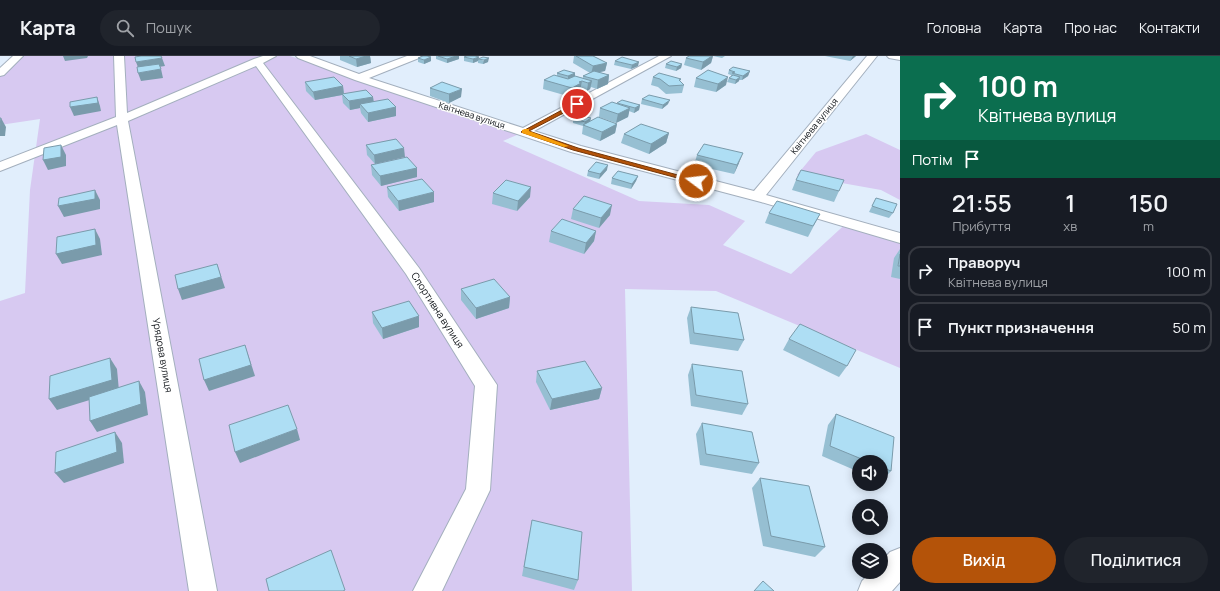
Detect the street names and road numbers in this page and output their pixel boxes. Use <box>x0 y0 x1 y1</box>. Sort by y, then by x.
street label: Квітнева вулиця <box>787 95 841 157</box>
street label: Квітнева вулиця <box>437 98 507 132</box>
street label: Спортивна вулиця <box>408 269 468 351</box>
street label: Урядова вулиця <box>150 317 176 393</box>

